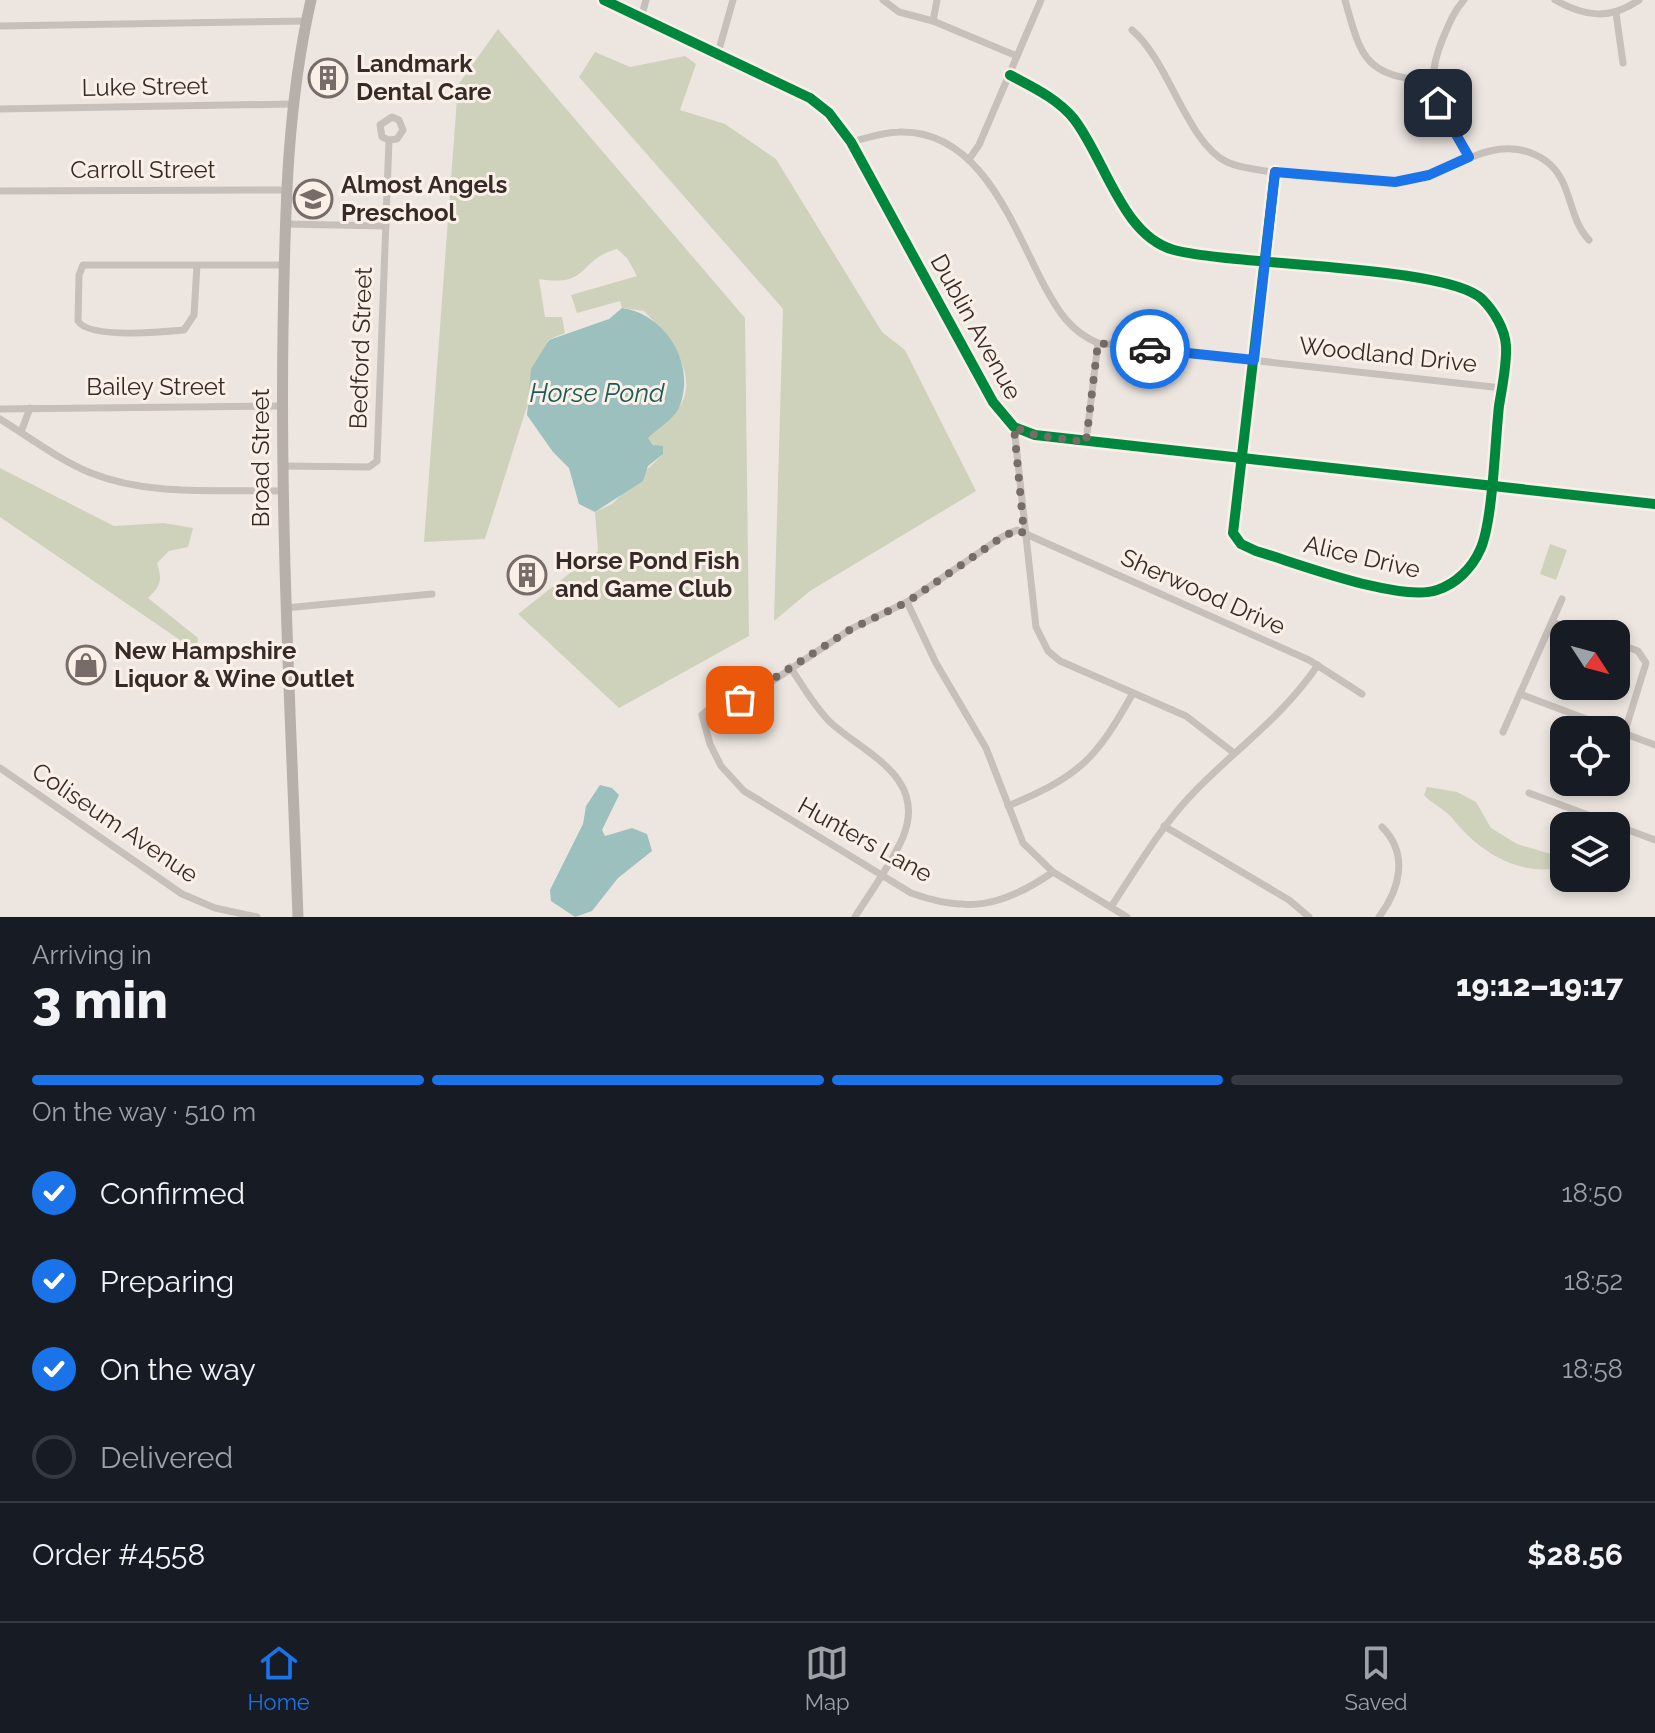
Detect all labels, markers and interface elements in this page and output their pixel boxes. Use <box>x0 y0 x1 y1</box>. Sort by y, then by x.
place label: Landmark Dental Care <box>356 49 491 106</box>
building icon: Landmark Dental Care <box>307 57 349 99</box>
pin <box>1404 69 1472 137</box>
street label: Luke Street <box>81 71 209 102</box>
icon: home <box>1416 81 1460 125</box>
street label: Carroll Street <box>70 155 216 184</box>
place label: Almost Angels Preschool <box>341 170 507 227</box>
school or university icon: Almost Angels Preschool <box>292 178 334 220</box>
street label: Dublin Avenue <box>925 249 1028 404</box>
street label: Bedford Street <box>343 266 378 430</box>
courier <box>1110 309 1190 389</box>
icon: car <box>1128 327 1172 371</box>
street label: Woodland Drive <box>1298 331 1479 378</box>
street label: Bailey Street <box>86 372 226 401</box>
water label: Horse Pond <box>529 378 665 408</box>
street label: Broad Street <box>246 389 275 527</box>
street label: Alice Drive <box>1301 529 1423 584</box>
street label: Sherwood Drive <box>1116 542 1290 641</box>
place label: Horse Pond Fish and Game Club <box>555 546 740 603</box>
building icon: Horse Pond Fish and Game Club <box>506 554 548 596</box>
north arrow <box>1550 620 1630 700</box>
map controls <box>1550 620 1630 892</box>
place label: New Hampshire Liquor & Wine Outlet <box>114 636 355 693</box>
shop icon: New Hampshire Liquor & Wine Outlet <box>65 644 107 686</box>
pin <box>706 666 774 734</box>
icon: bag <box>718 678 762 722</box>
button: locate <box>1550 716 1630 796</box>
street label: Coliseum Avenue <box>27 756 204 889</box>
street label: Hunters Lane <box>793 791 937 888</box>
button: layers <box>1550 812 1630 892</box>
text: Arriving in <box>32 940 152 970</box>
text: 19:12–19:17 <box>1456 968 1623 1003</box>
text: 3 min <box>32 969 168 1030</box>
text: On the way · 510 m <box>32 1097 256 1127</box>
icon: check <box>32 1171 76 1215</box>
text: Confirmed <box>100 1176 245 1211</box>
text: 18:50 <box>1561 1178 1623 1208</box>
icon: check <box>32 1259 76 1303</box>
text: Preparing <box>100 1264 234 1299</box>
text: 18:52 <box>1564 1266 1623 1296</box>
icon: check <box>32 1347 76 1391</box>
text: On the way <box>100 1352 256 1387</box>
text: 18:58 <box>1562 1354 1623 1384</box>
text: Delivered <box>100 1440 233 1475</box>
text: Order #4558 <box>32 1537 205 1572</box>
text: $28.56 <box>1527 1537 1623 1572</box>
tab: Home <box>248 1641 310 1715</box>
tab: Map <box>805 1641 850 1715</box>
tab: Saved <box>1345 1641 1407 1715</box>

